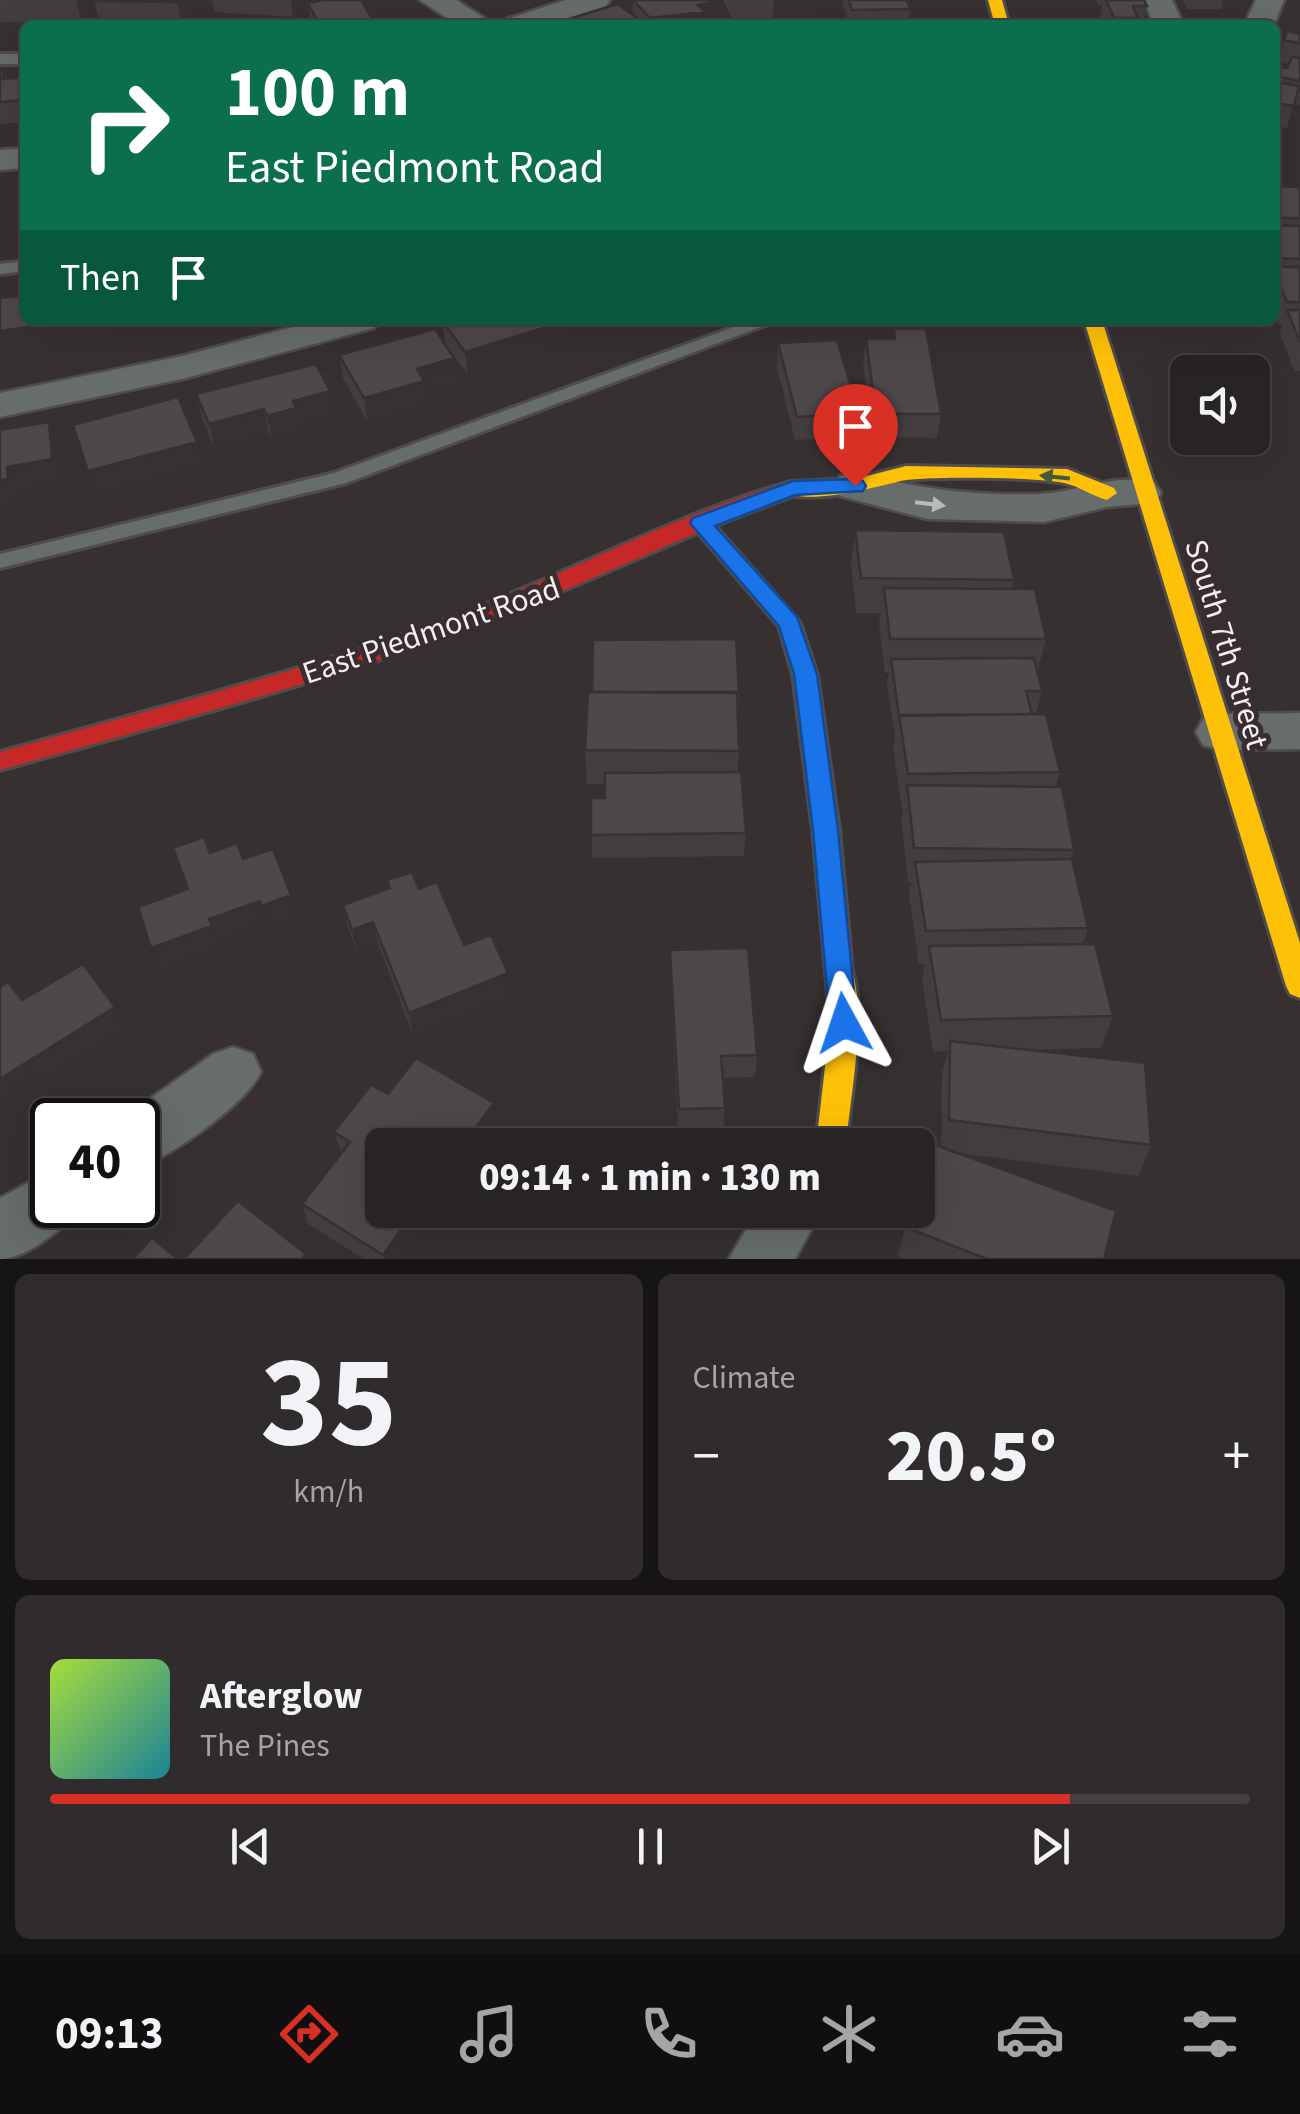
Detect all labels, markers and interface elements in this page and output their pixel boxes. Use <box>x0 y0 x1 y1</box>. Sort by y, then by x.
text: 100 m <box>225 43 410 143</box>
icon: right <box>60 60 190 190</box>
text: East Piedmont Road <box>225 136 605 200</box>
icon: arrive <box>161 250 216 305</box>
text: Then <box>60 251 141 305</box>
map controls <box>1170 355 1270 455</box>
button: sound <box>1170 355 1270 455</box>
pin <box>813 384 898 487</box>
icon: arrive <box>828 399 883 454</box>
one-way arrow <box>1039 469 1070 485</box>
one-way arrow <box>915 496 947 512</box>
street label: South 7th Street <box>1172 534 1280 755</box>
street label: East Piedmont Road <box>296 565 566 697</box>
position arrow <box>792 971 896 1075</box>
speed limit sign: 40 <box>30 1098 160 1228</box>
text: 09:14 · 1 min · 130 m <box>479 1151 821 1205</box>
text: 35 <box>260 1311 397 1496</box>
text: Climate <box>693 1355 795 1401</box>
text: 20.5° <box>886 1403 1057 1510</box>
text: − <box>693 1418 720 1496</box>
text: + <box>1223 1418 1250 1496</box>
text: km/h <box>293 1469 364 1515</box>
text: Afterglow <box>200 1669 363 1723</box>
text: The Pines <box>200 1723 330 1769</box>
icon: previous <box>223 1819 278 1874</box>
icon: pause <box>623 1819 678 1874</box>
icon: next <box>1023 1819 1078 1874</box>
icon: directions <box>274 1999 344 2069</box>
icon: music <box>454 1999 524 2069</box>
icon: phone <box>634 1999 704 2069</box>
icon: climate <box>814 1999 884 2069</box>
icon: car <box>995 1999 1065 2069</box>
icon: filters <box>1175 1999 1245 2069</box>
text: 09:13 <box>55 2002 164 2066</box>

